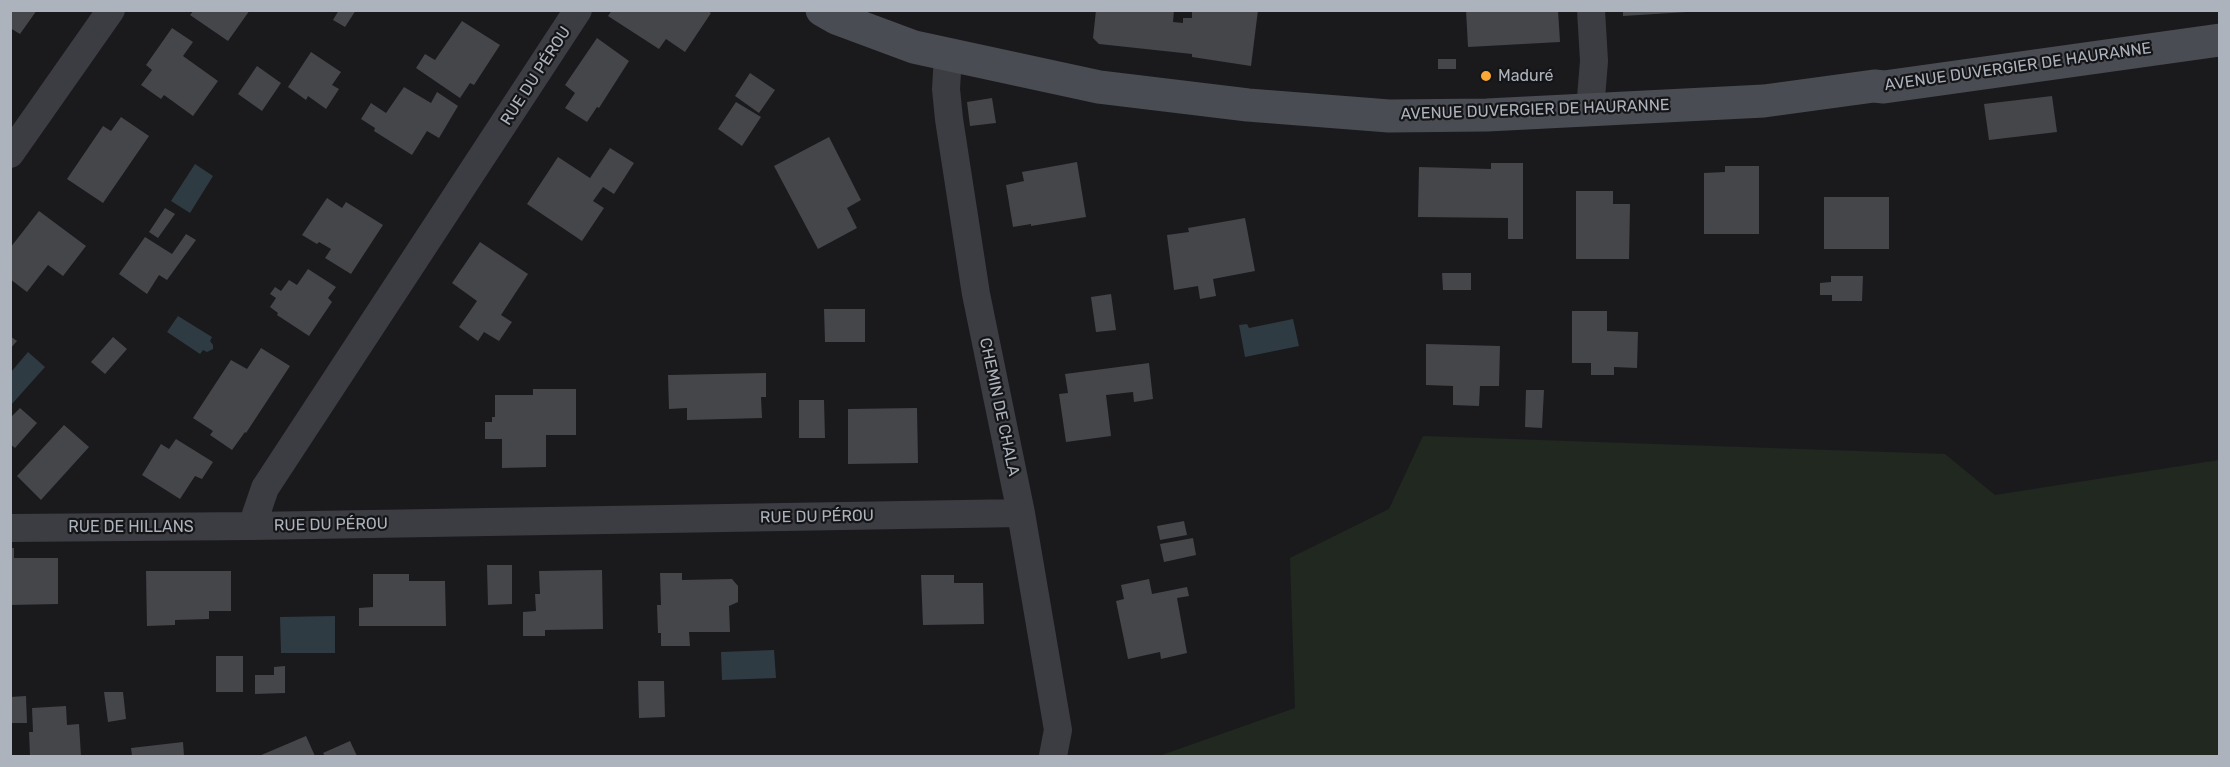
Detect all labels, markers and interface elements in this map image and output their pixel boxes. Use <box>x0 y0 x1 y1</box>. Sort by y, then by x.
street label: RUE DU PÉROU <box>497 23 575 129</box>
street label: AVENUE DUVERGIER DE HAURANNE <box>1883 39 2153 95</box>
place label: Maduré <box>1498 66 1554 86</box>
marker: Maduré <box>1479 69 1493 83</box>
street label: AVENUE DUVERGIER DE HAURANNE <box>1400 96 1670 124</box>
street label: CHEMIN DE CHALA <box>975 336 1023 478</box>
street label: RUE DU PÉROU <box>760 506 874 528</box>
street label: RUE DU PÉROU <box>274 514 388 536</box>
street label: RUE DE HILLANS <box>68 517 194 537</box>

